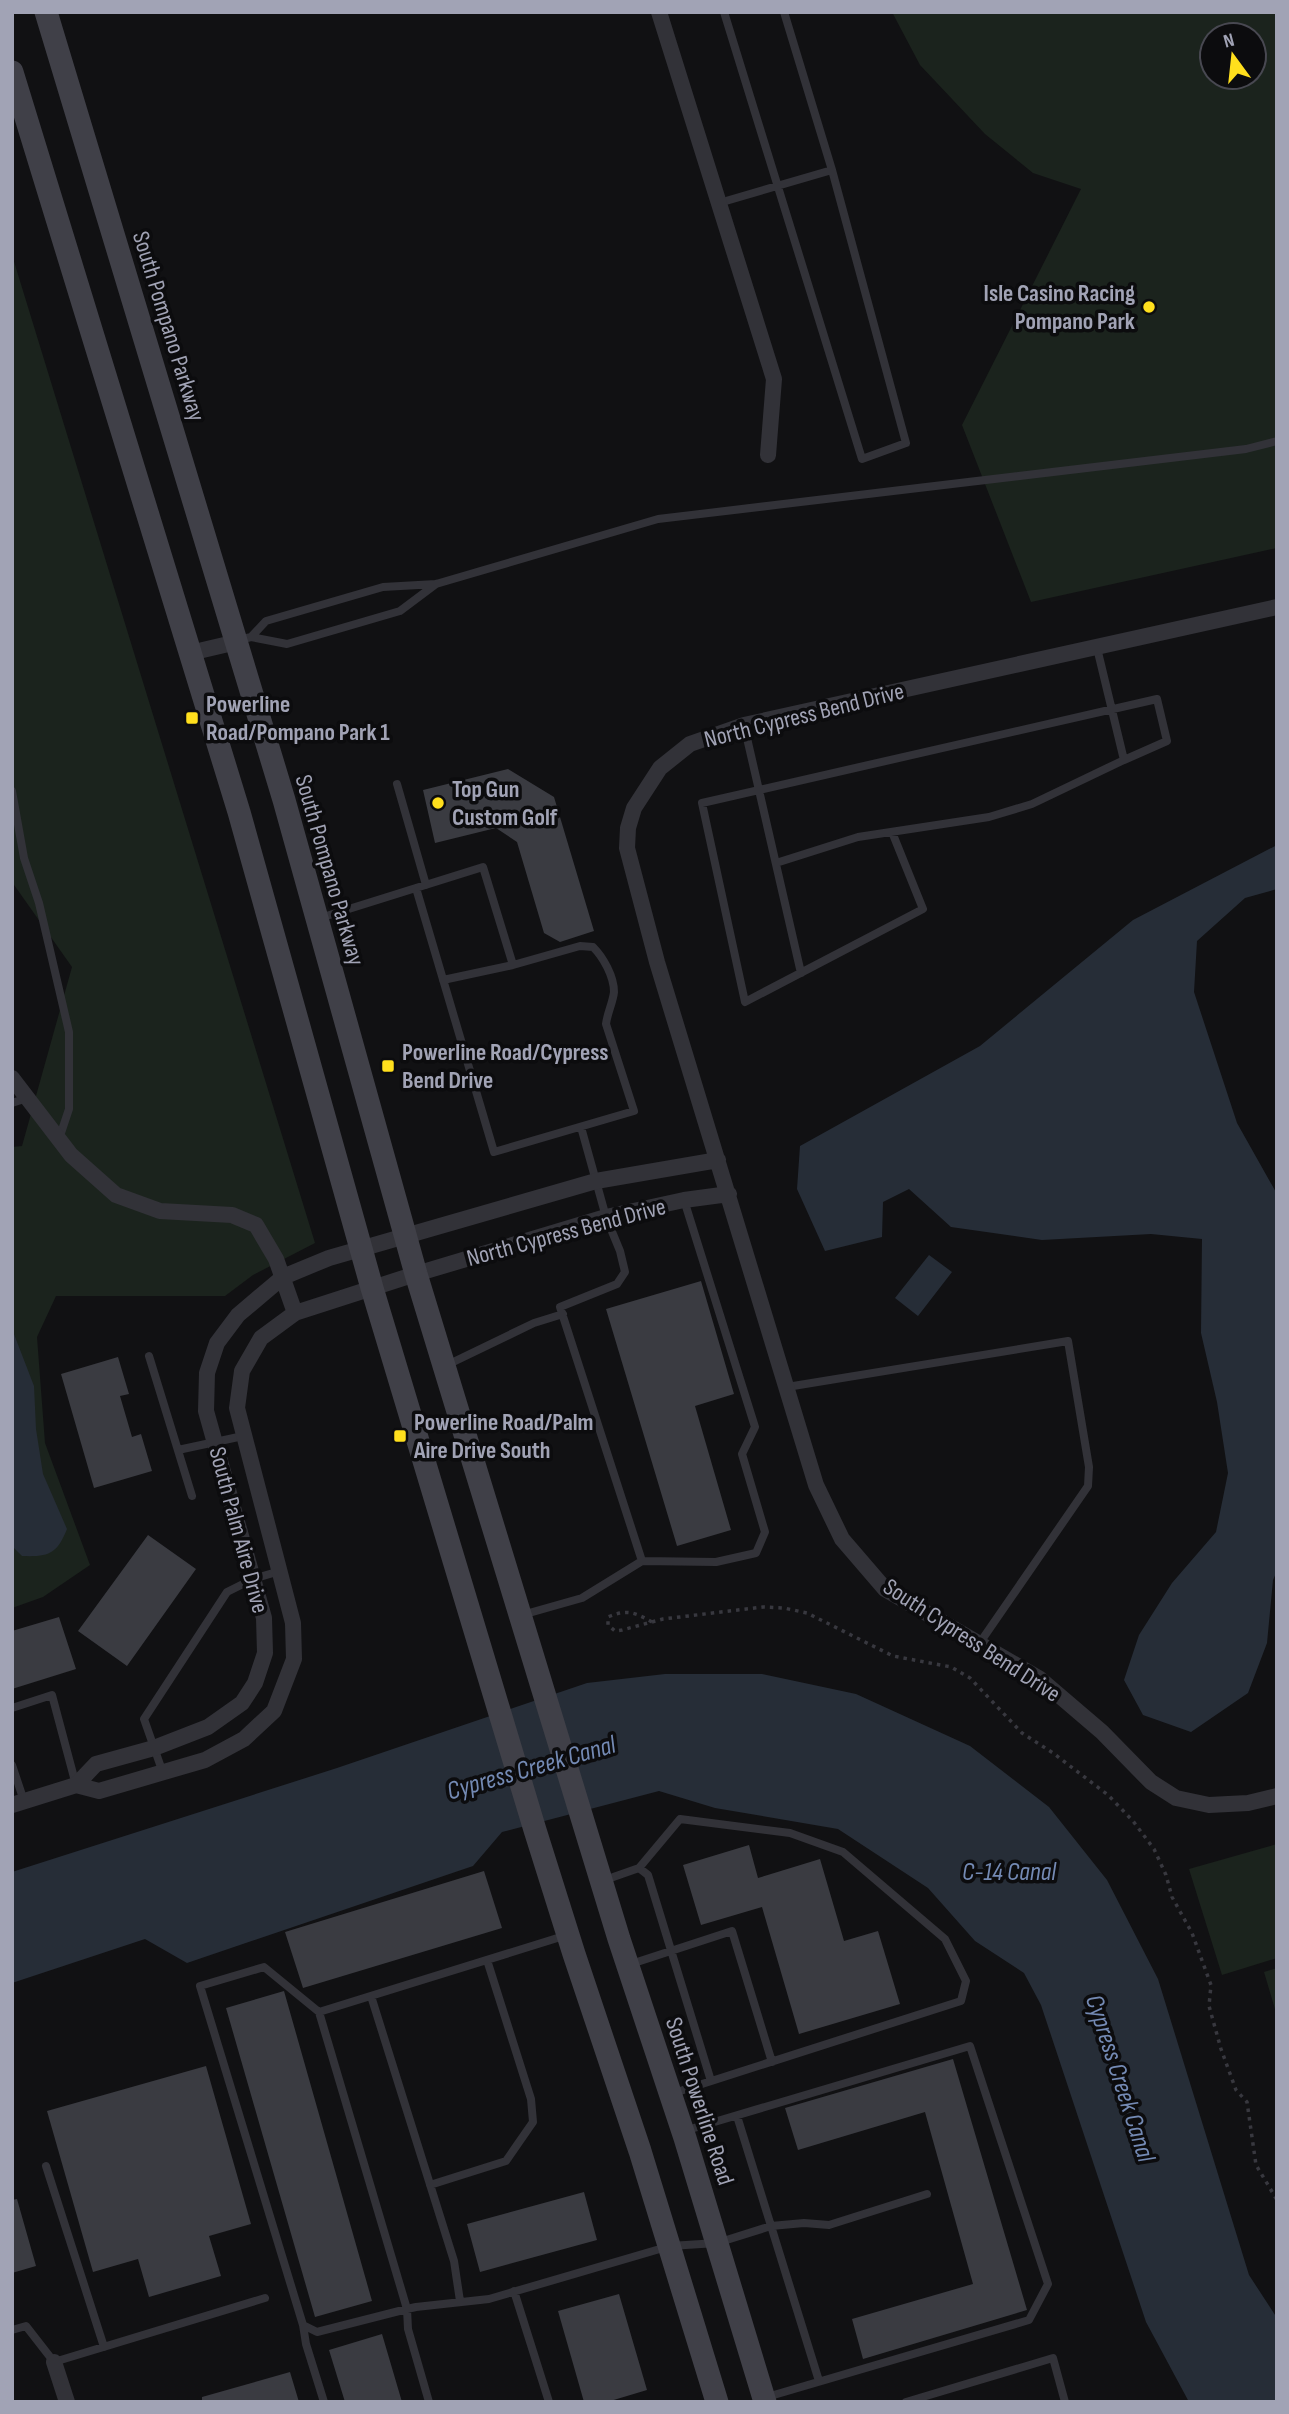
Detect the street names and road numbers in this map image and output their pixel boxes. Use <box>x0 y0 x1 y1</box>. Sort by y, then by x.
street label: South Pompano Parkway <box>126 228 211 425</box>
street label: North Cypress Bend Drive <box>701 677 907 754</box>
street label: South Pompano Parkway <box>288 771 371 969</box>
street label: North Cypress Bend Drive <box>463 1192 669 1273</box>
street label: South Palm Aire Drive <box>202 1444 275 1616</box>
street label: South Cypress Bend Drive <box>878 1572 1066 1709</box>
street label: South Powerline Road <box>659 2014 740 2189</box>

